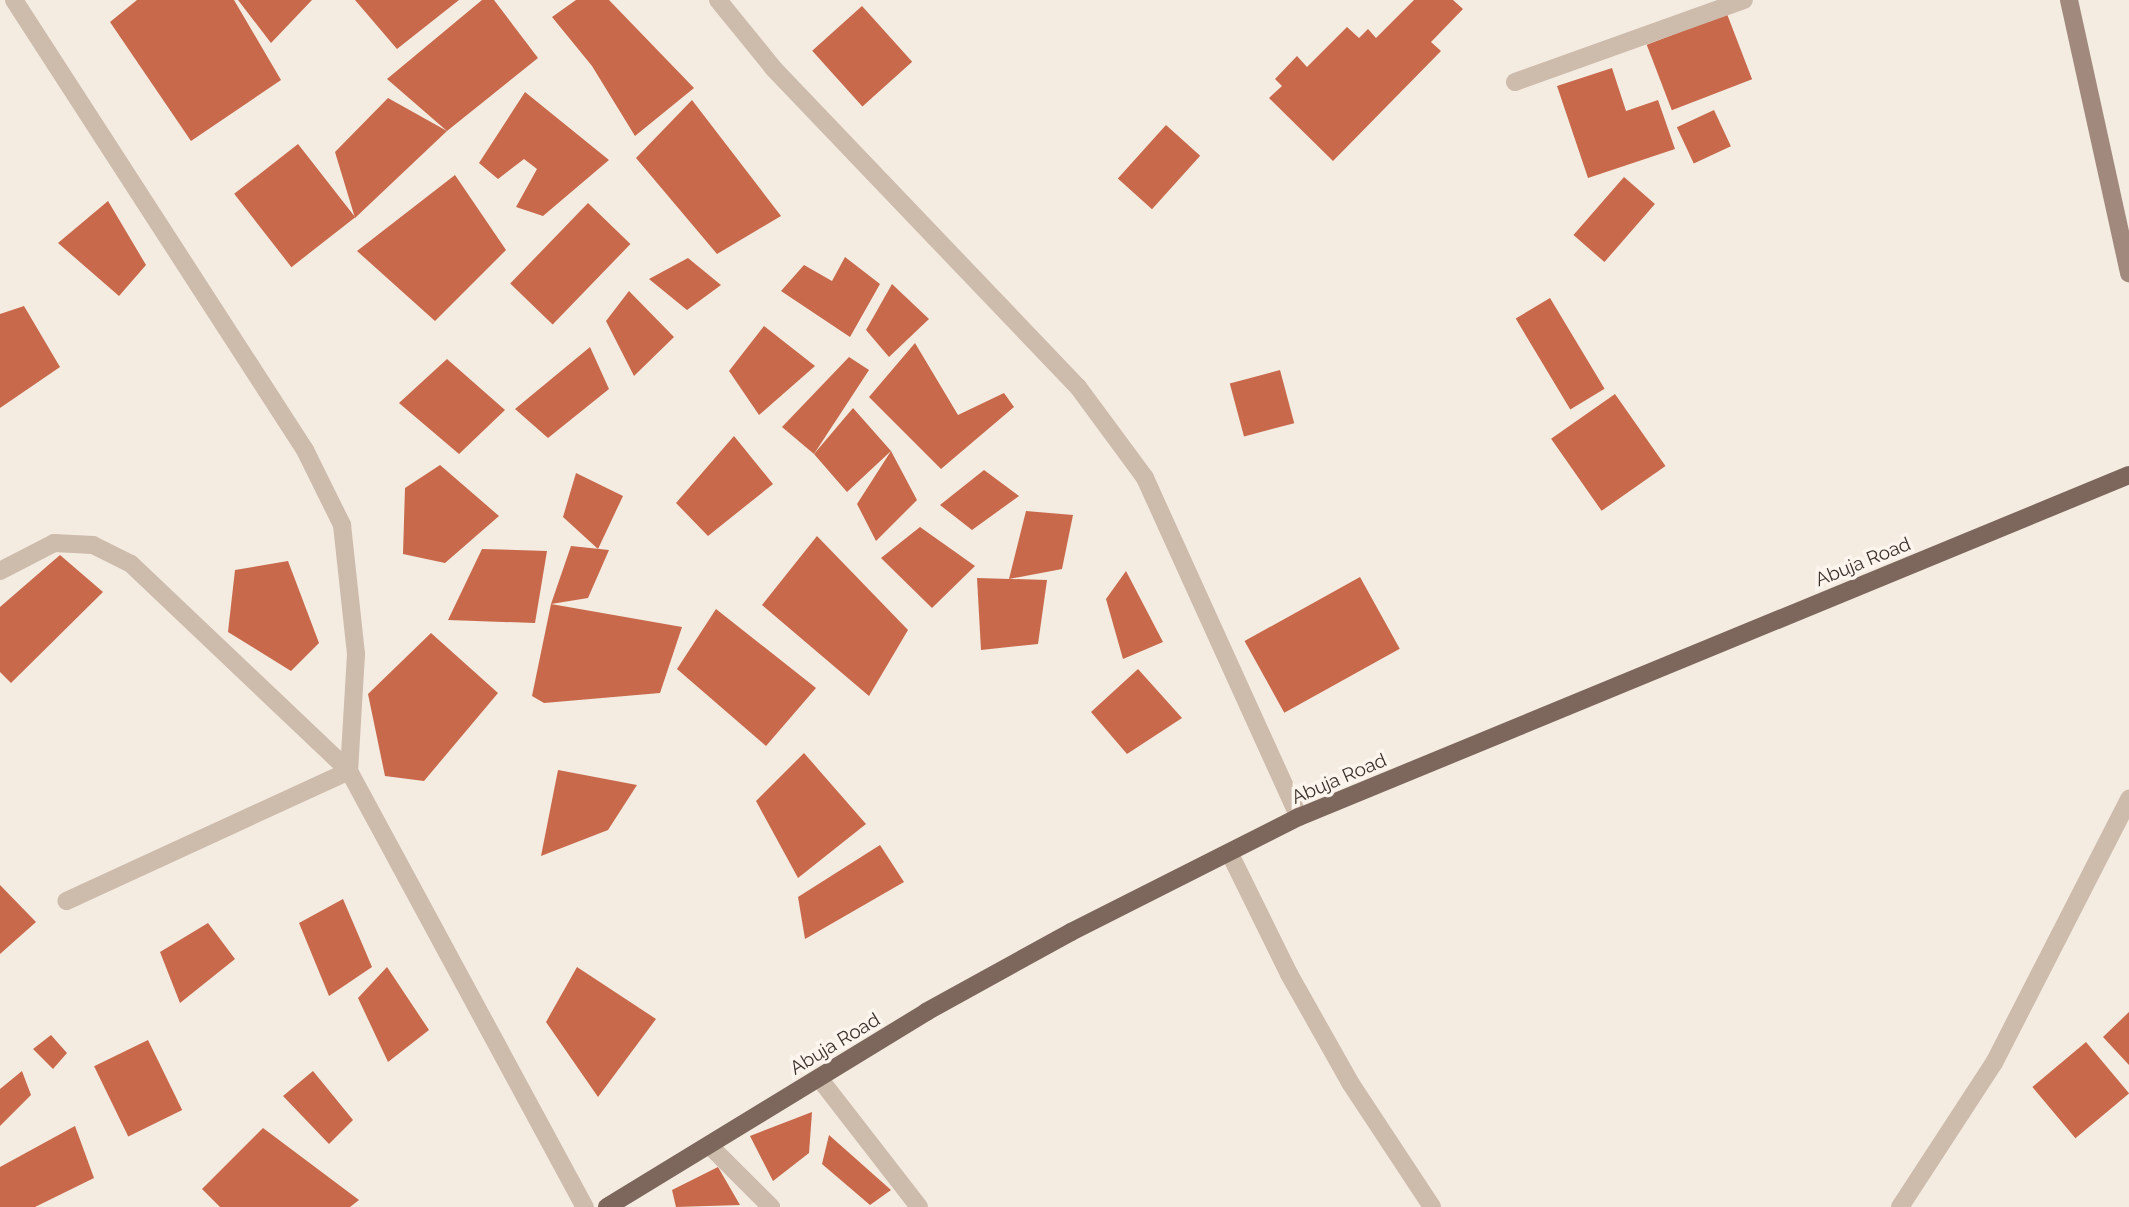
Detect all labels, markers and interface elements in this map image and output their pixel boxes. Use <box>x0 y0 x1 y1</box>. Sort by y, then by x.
street label: Abuja Road <box>1812 533 1914 591</box>
street label: Abuja Road <box>1288 749 1390 809</box>
street label: Abuja Road <box>786 1008 884 1080</box>

